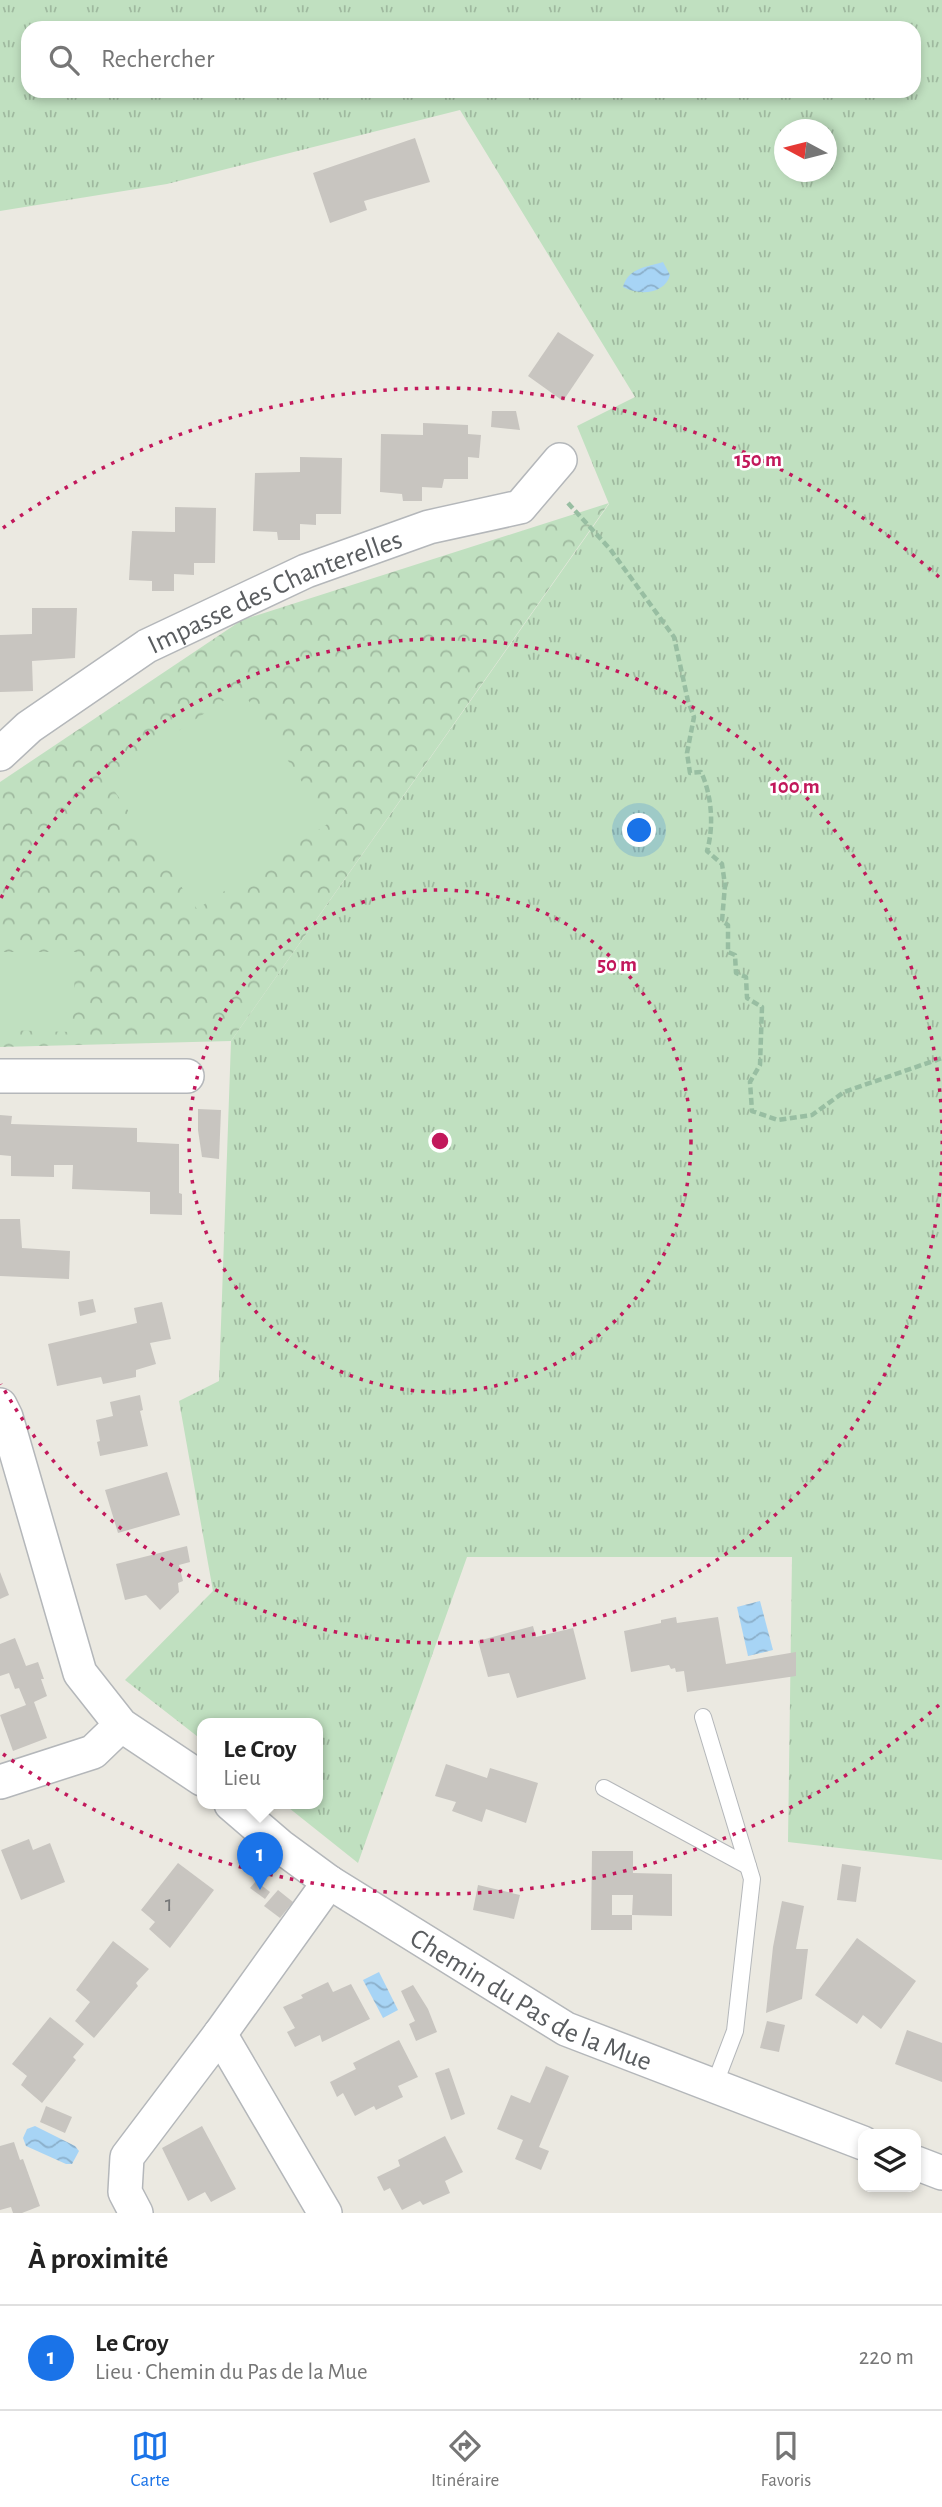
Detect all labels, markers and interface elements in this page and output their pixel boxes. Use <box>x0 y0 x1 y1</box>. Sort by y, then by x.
search box <box>21 21 921 98</box>
icon: search <box>45 41 83 79</box>
text: Rechercher <box>101 46 214 72</box>
north arrow <box>774 119 837 182</box>
text: 150 m <box>734 449 782 470</box>
street label: Impasse des Chanterelles <box>144 526 406 660</box>
text: 100 m <box>770 776 820 797</box>
your location <box>622 813 656 847</box>
text: 50 m <box>597 954 637 975</box>
centre of rings <box>428 1129 452 1153</box>
popup <box>197 1718 323 1809</box>
text: Le Croy <box>223 1736 297 1762</box>
text: Lieu <box>223 1767 261 1790</box>
pin: 1 <box>237 1832 283 1890</box>
house number: 1 <box>165 1892 173 1916</box>
street label: Chemin du Pas de la Mue <box>405 1924 655 2077</box>
map controls <box>858 2129 921 2192</box>
button: layers <box>858 2129 921 2192</box>
text: À proximité <box>28 2244 168 2274</box>
text: Le Croy <box>95 2330 169 2356</box>
text: 1 <box>47 2346 55 2369</box>
text: 220 m <box>859 2346 914 2369</box>
text: Lieu · Chemin du Pas de la Mue <box>95 2361 368 2384</box>
tab: Carte <box>131 2427 170 2492</box>
tab: Itinéraire <box>431 2427 499 2492</box>
tab: Favoris <box>760 2427 811 2492</box>

